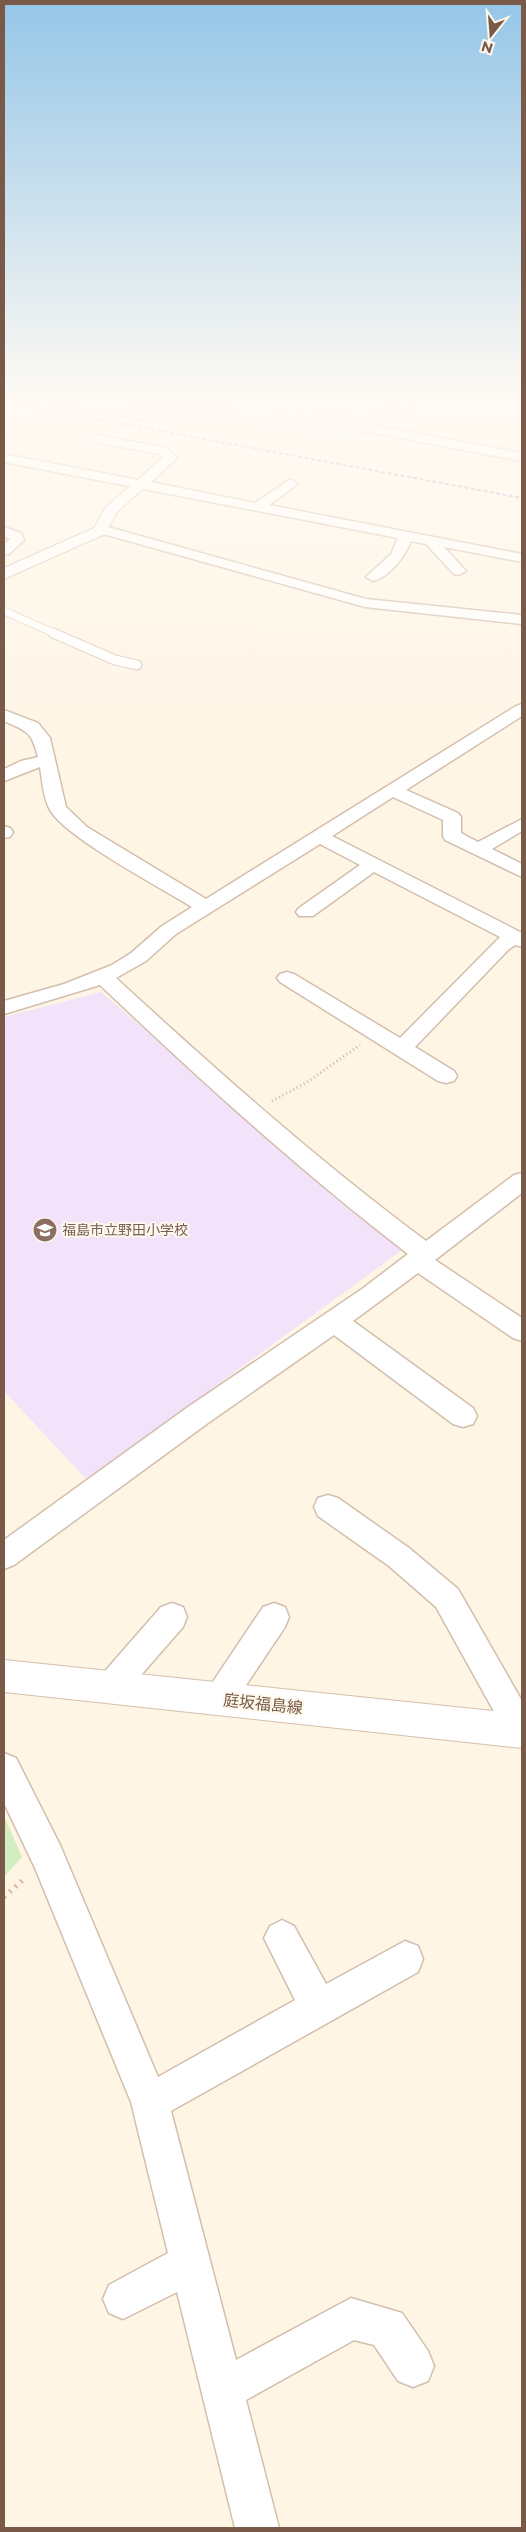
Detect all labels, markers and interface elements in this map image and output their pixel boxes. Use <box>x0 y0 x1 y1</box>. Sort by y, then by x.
north arrow <box>466 10 516 60</box>
text: N <box>479 37 495 58</box>
school or university icon: 福島市立野田小学校 <box>32 1217 58 1243</box>
place label: 福島市立野田小学校 <box>62 1221 188 1239</box>
street label: 庭坂福島線 <box>222 1690 304 1718</box>

